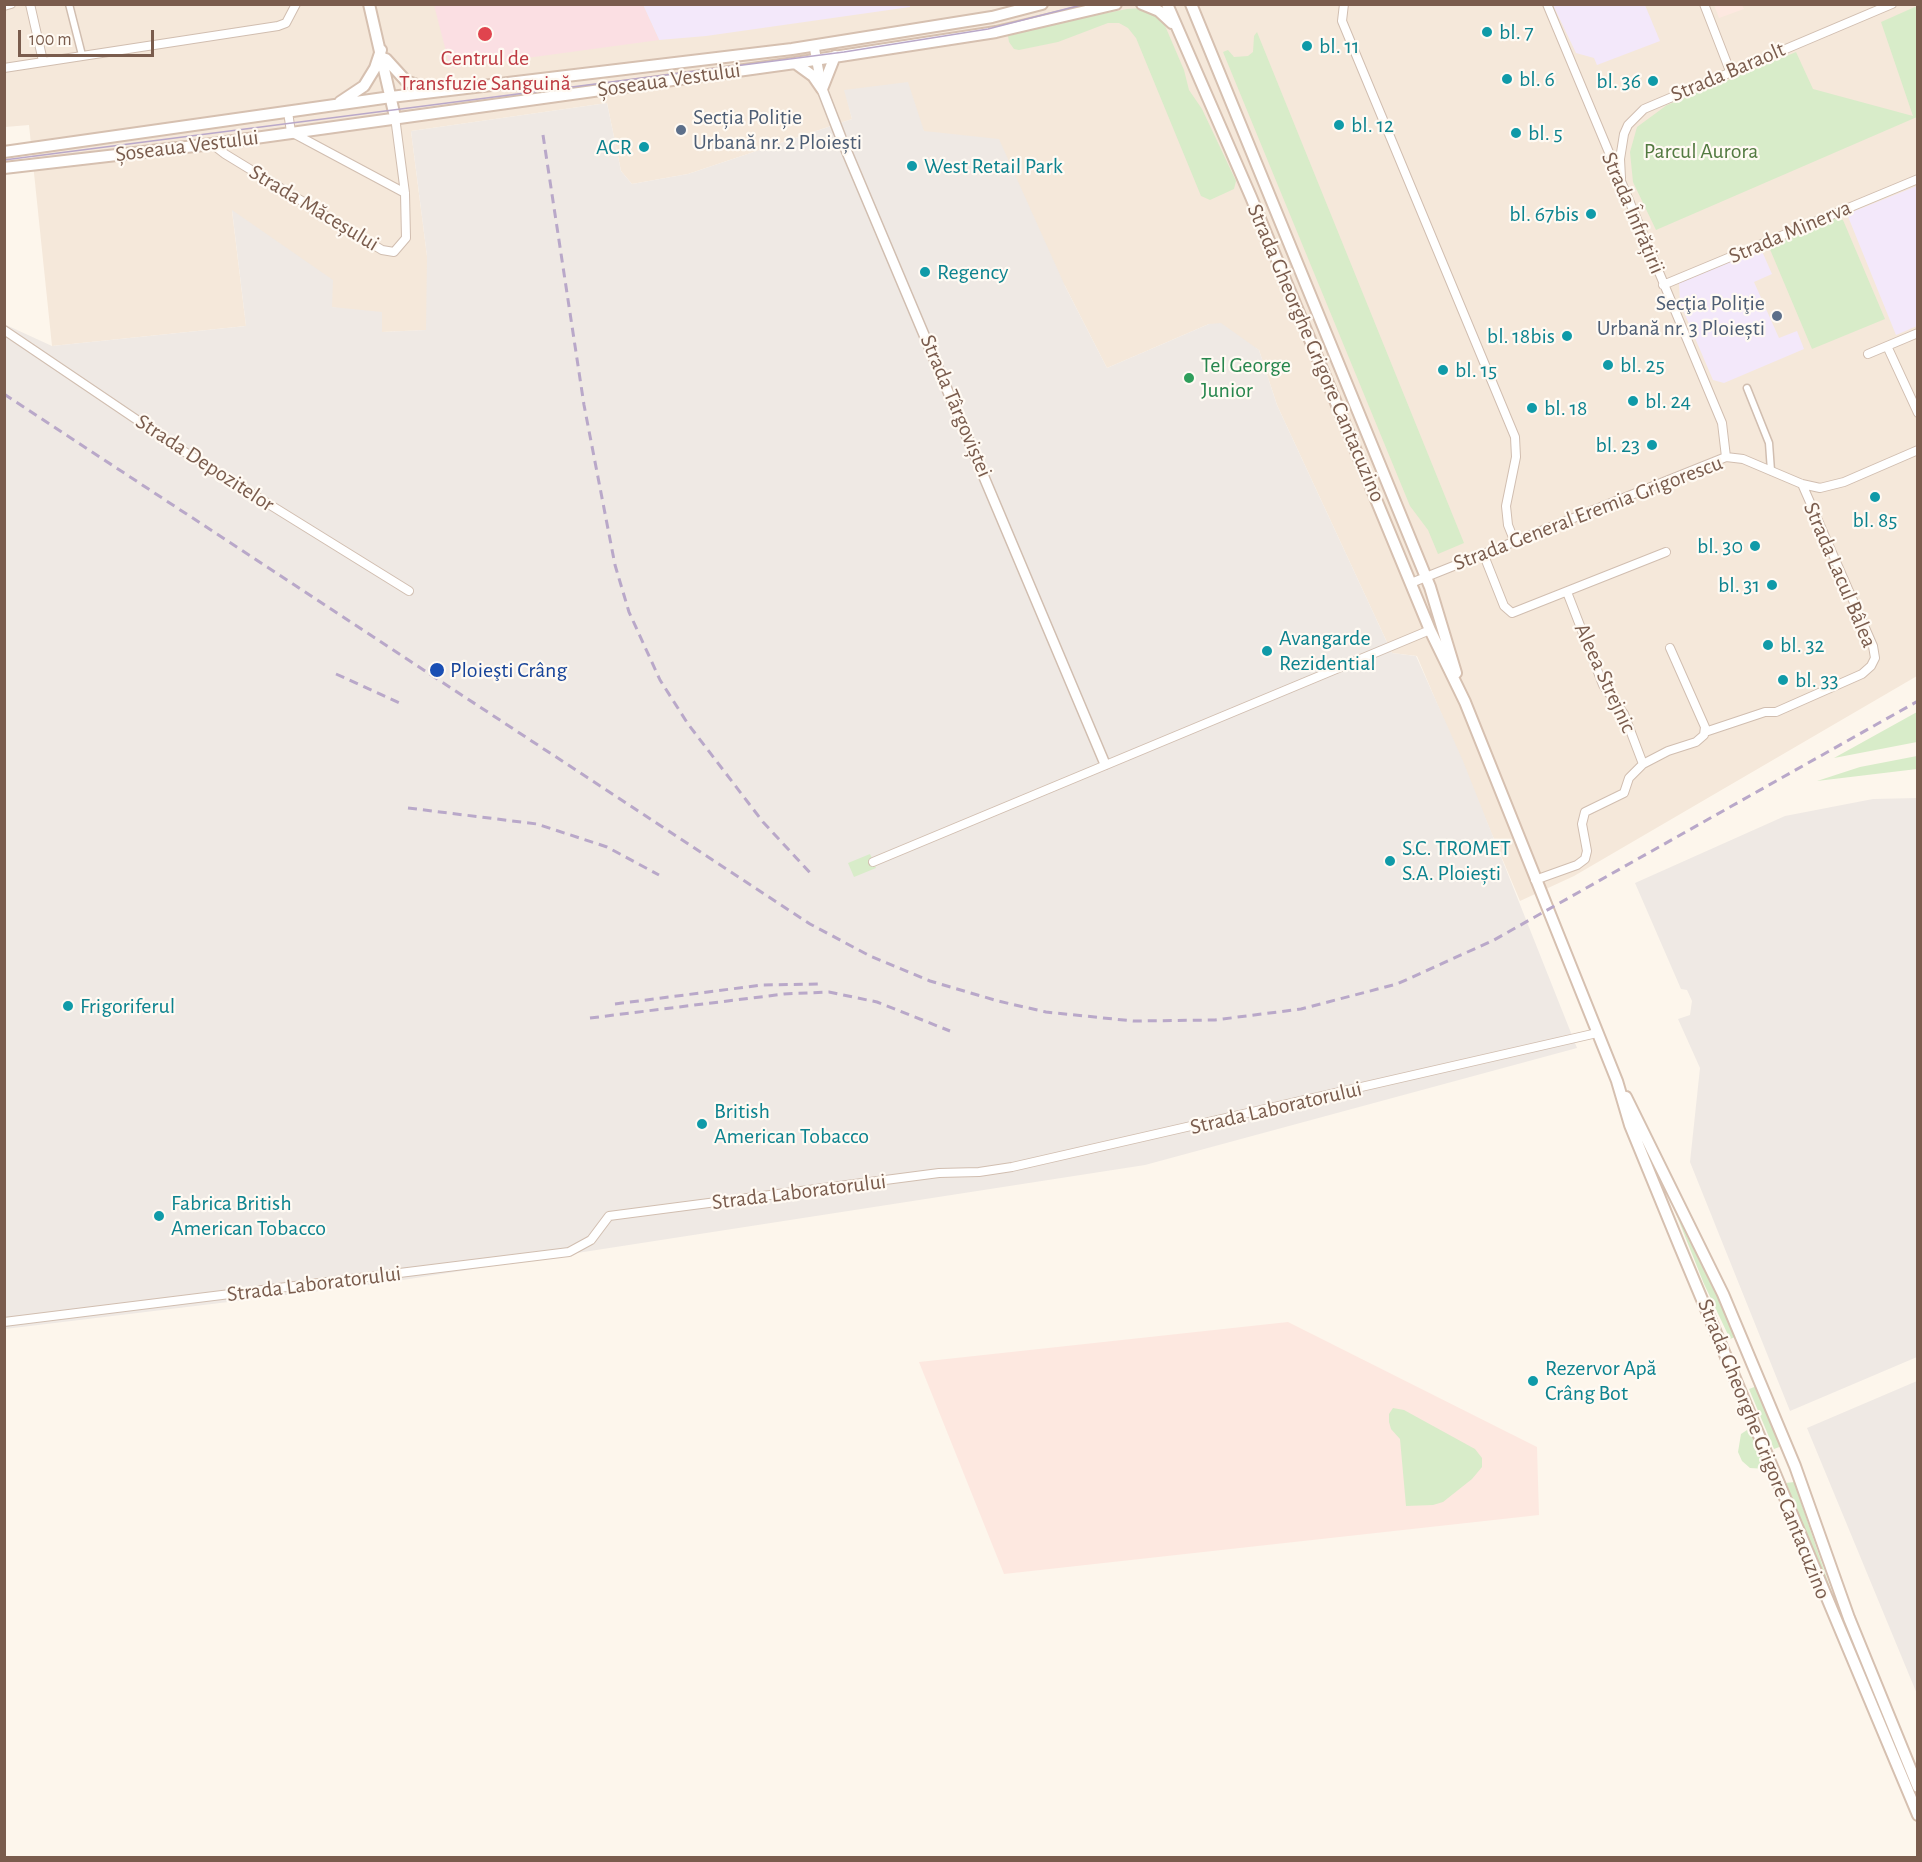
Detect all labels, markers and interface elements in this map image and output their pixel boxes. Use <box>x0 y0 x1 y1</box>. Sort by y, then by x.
scale bar <box>21 18 158 56</box>
place label: bl. 7 <box>1499 19 1534 45</box>
marker: Centrul de Transfuzie Sanguină <box>476 25 494 43</box>
marker: bl. 7 <box>1480 25 1494 39</box>
text: 100 m <box>29 31 72 49</box>
place label: bl. 11 <box>1319 33 1360 59</box>
street label: Strada Baraolt <box>1667 36 1789 108</box>
marker: bl. 11 <box>1300 39 1314 53</box>
place label: Centrul de Transfuzie Sanguină <box>399 45 571 96</box>
street label: Șoseaua Vestului <box>596 57 742 103</box>
place label: bl. 6 <box>1519 66 1555 92</box>
place label: bl. 36 <box>1596 68 1641 94</box>
marker: bl. 6 <box>1500 72 1514 86</box>
marker: bl. 36 <box>1646 74 1660 88</box>
place label: Secția Poliție Urbană nr. 2 Ploiești <box>693 104 862 156</box>
place label: bl. 12 <box>1351 112 1394 138</box>
marker: bl. 12 <box>1332 118 1346 132</box>
place label: bl. 5 <box>1528 120 1563 146</box>
marker: Secția Poliție Urbană nr. 2 Ploiești <box>674 123 688 137</box>
street label: Șoseaua Vestului <box>114 124 260 168</box>
marker: bl. 5 <box>1509 126 1523 140</box>
place label: ACR <box>596 134 632 160</box>
park label: Parcul Aurora <box>1644 138 1758 164</box>
marker: ACR <box>637 140 651 154</box>
street label: Strada Înfrățirii <box>1595 148 1671 278</box>
place label: West Retail Park <box>924 153 1063 179</box>
street label: Strada Măceșului <box>244 159 384 257</box>
marker: West Retail Park <box>905 159 919 173</box>
street label: Strada Minerva <box>1725 194 1855 270</box>
street label: Strada Gheorghe Grigore Cantacuzino <box>1241 200 1391 506</box>
place label: bl. 67bis <box>1509 201 1579 227</box>
marker: bl. 67bis <box>1584 207 1598 221</box>
place label: Regency <box>937 259 1008 285</box>
marker: Regency <box>918 265 932 279</box>
place label: Secţia Poliţie Urbană nr. 3 Ploiești <box>1597 290 1765 342</box>
marker: Secţia Poliţie Urbană nr. 3 Ploiești <box>1770 309 1784 323</box>
place label: bl. 18bis <box>1487 323 1555 349</box>
marker: bl. 18bis <box>1560 329 1574 343</box>
street label: Strada Târgoviștei <box>914 331 998 481</box>
place label: Tel George Junior <box>1201 352 1291 404</box>
place label: bl. 25 <box>1620 352 1665 378</box>
place label: bl. 15 <box>1455 357 1497 383</box>
marker: bl. 25 <box>1601 358 1615 372</box>
marker: bl. 15 <box>1436 363 1450 377</box>
marker: Tel George Junior <box>1182 371 1196 385</box>
place label: bl. 24 <box>1645 388 1691 414</box>
marker: bl. 24 <box>1626 394 1640 408</box>
place label: bl. 18 <box>1544 395 1587 421</box>
marker: bl. 18 <box>1525 401 1539 415</box>
street label: Strada Depozitelor <box>131 408 279 518</box>
place label: bl. 23 <box>1596 432 1640 458</box>
marker: bl. 23 <box>1645 438 1659 452</box>
street label: Strada General Eremia Grigorescu <box>1450 449 1726 577</box>
marker: bl. 85 <box>1868 490 1882 504</box>
street label: Strada Lacul Bâlea <box>1797 498 1883 652</box>
place label: bl. 85 <box>1852 507 1898 533</box>
place label: bl. 30 <box>1697 533 1743 559</box>
marker: bl. 30 <box>1748 539 1762 553</box>
place label: bl. 31 <box>1718 572 1760 598</box>
marker: bl. 31 <box>1765 578 1779 592</box>
street label: Aleea Strejnic <box>1568 619 1642 737</box>
place label: Avangarde Rezidential <box>1279 625 1376 676</box>
place label: bl. 32 <box>1780 632 1824 658</box>
marker: bl. 32 <box>1761 638 1775 652</box>
marker: Avangarde Rezidential <box>1260 644 1274 658</box>
place label: Ploieşti Crâng <box>450 657 567 683</box>
marker: Ploieşti Crâng <box>428 661 446 679</box>
place label: bl. 33 <box>1795 667 1839 693</box>
marker: bl. 33 <box>1776 673 1790 687</box>
place label: S.C. TROMET S.A. Ploiești <box>1402 835 1511 886</box>
marker: S.C. TROMET S.A. Ploiești <box>1383 854 1397 868</box>
place label: Frigoriferul <box>80 993 175 1019</box>
marker: Frigoriferul <box>61 999 75 1013</box>
street label: Strada Laboratorului <box>1188 1075 1364 1141</box>
place label: British American Tobacco <box>714 1098 869 1150</box>
marker: British American Tobacco <box>695 1117 709 1131</box>
street label: Strada Laboratorului <box>710 1168 888 1216</box>
place label: Fabrica British American Tobacco <box>171 1190 326 1242</box>
marker: Fabrica British American Tobacco <box>152 1209 166 1223</box>
street label: Strada Laboratorului <box>225 1260 403 1308</box>
street label: Strada Gheorghe Grigore Cantacuzino <box>1692 1295 1836 1603</box>
place label: Rezervor Apă Crâng Bot <box>1545 1355 1657 1406</box>
marker: Rezervor Apă Crâng Bot <box>1526 1374 1540 1388</box>

